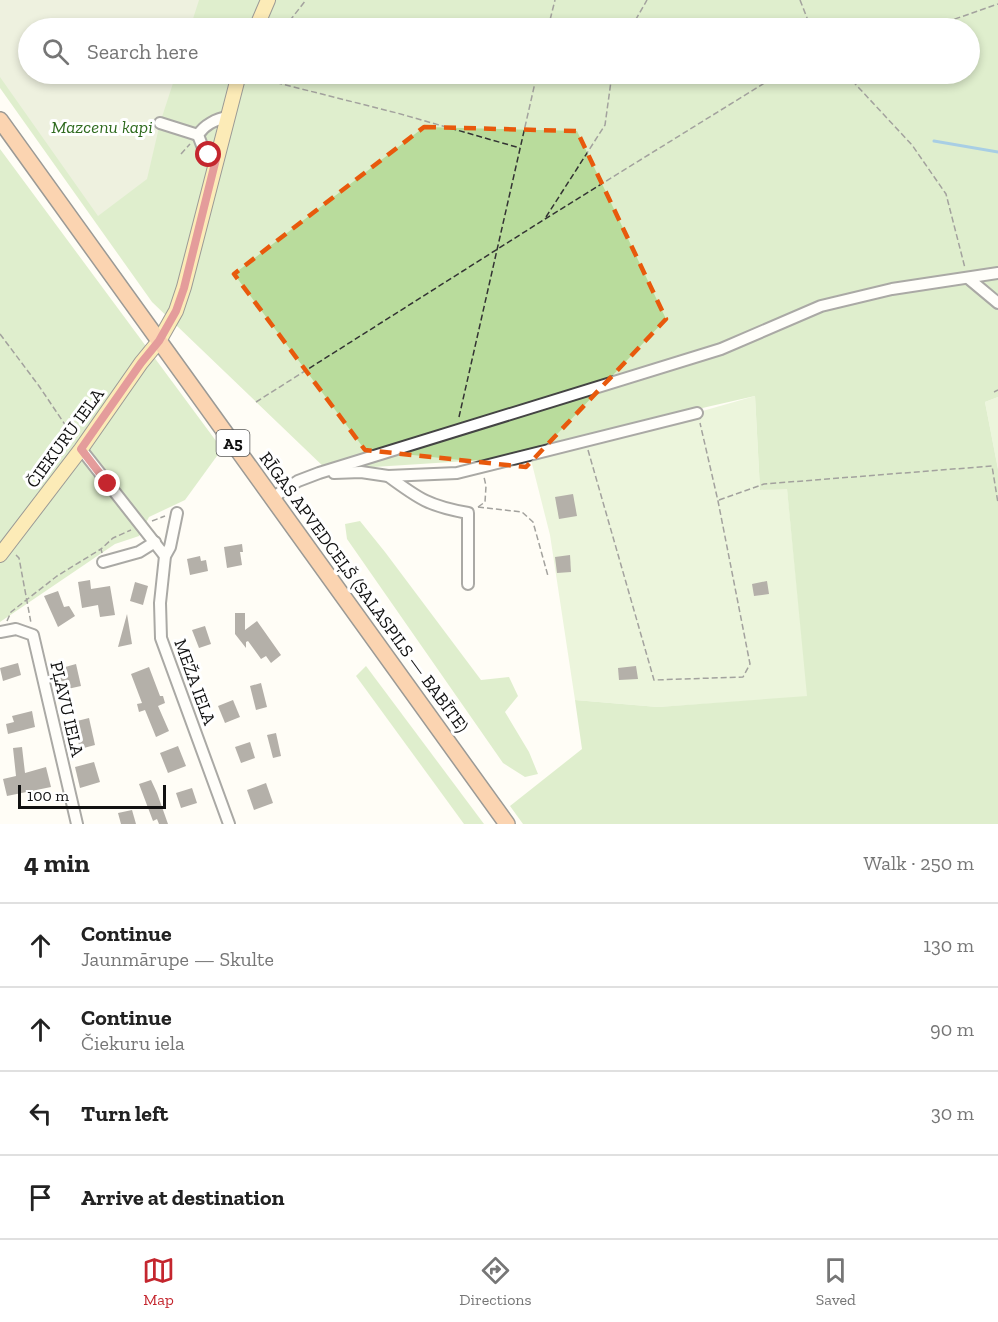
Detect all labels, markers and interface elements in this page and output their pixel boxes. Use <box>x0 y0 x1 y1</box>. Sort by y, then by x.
search box <box>18 18 980 84</box>
icon: search <box>39 35 72 68</box>
text: Search here <box>87 38 198 65</box>
park label: Mazcenu kapi <box>51 116 153 138</box>
route start <box>195 141 221 167</box>
street label: ČIEKURU IELA <box>21 383 109 492</box>
road number: A5 <box>216 430 250 456</box>
street label: RĪGAS APVEDCEĻŠ (SALASPILS — BABĪTE) <box>255 447 473 737</box>
route end <box>94 470 120 496</box>
street label: MEŽA IELA <box>169 636 221 728</box>
street label: PĻAVU IELA <box>45 659 89 759</box>
scale bar <box>18 782 166 810</box>
text: 100 m <box>27 786 69 805</box>
text: 4 min <box>24 847 90 879</box>
text: Walk · 250 m <box>864 851 974 875</box>
text: Continue <box>81 920 172 947</box>
icon: ahead <box>24 929 57 962</box>
text: 130 m <box>923 933 974 957</box>
text: Jaunmārupe — Skulte <box>81 947 274 971</box>
text: Continue <box>81 1004 172 1031</box>
icon: ahead <box>24 1013 57 1046</box>
text: 90 m <box>930 1017 974 1041</box>
text: Čiekuru iela <box>81 1031 185 1055</box>
icon: left <box>24 1097 57 1130</box>
text: Turn left <box>81 1100 168 1127</box>
text: 30 m <box>931 1101 974 1125</box>
icon: arrive <box>24 1181 57 1214</box>
text: Arrive at destination <box>81 1184 284 1211</box>
tab: Map <box>142 1254 175 1309</box>
tab: Directions <box>459 1254 532 1309</box>
tab: Saved <box>816 1254 856 1309</box>

